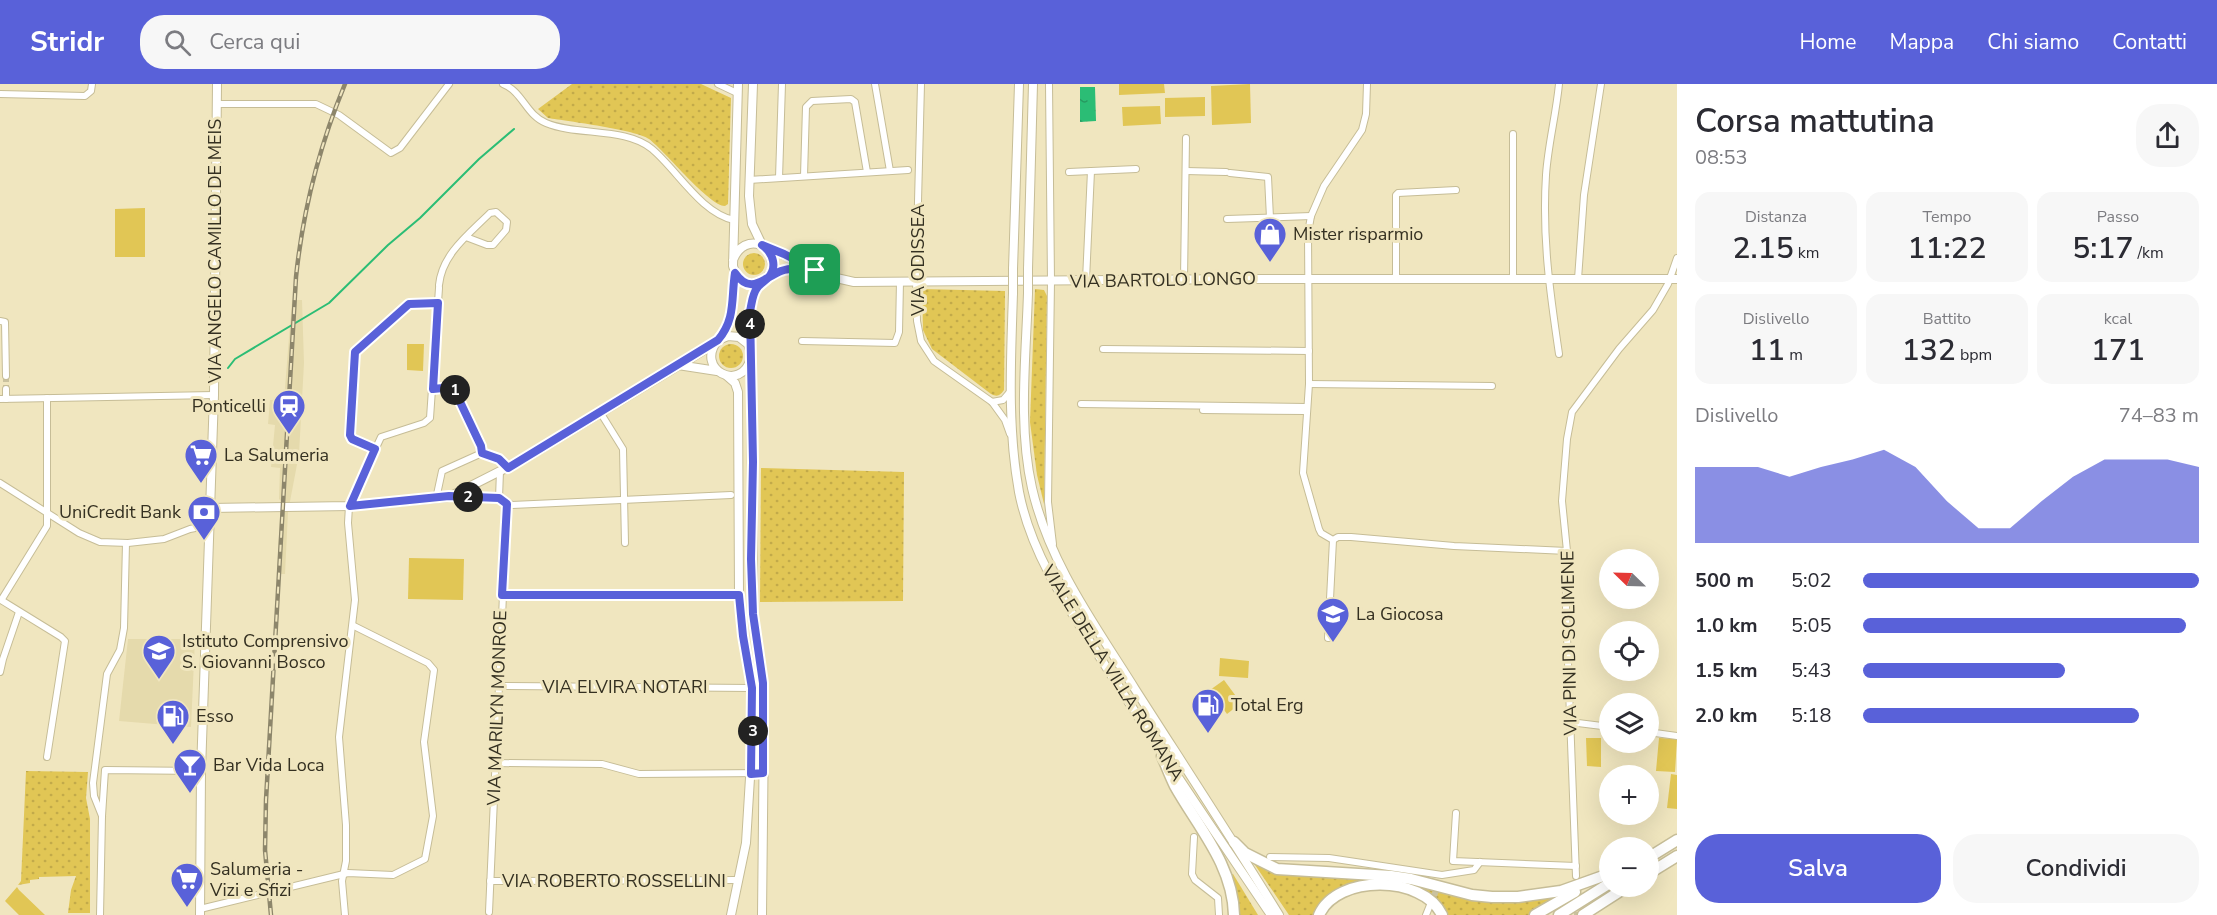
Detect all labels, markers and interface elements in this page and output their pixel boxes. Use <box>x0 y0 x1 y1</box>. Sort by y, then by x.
search box <box>140 15 560 69</box>
text: Stridr <box>30 23 104 61</box>
icon: search <box>161 26 194 59</box>
text: Cerca qui <box>209 27 300 57</box>
text: Home <box>1800 28 1856 56</box>
text: Mappa <box>1889 28 1954 56</box>
text: Chi siamo <box>1987 28 2079 56</box>
text: Contatti <box>2112 28 2187 56</box>
text: Corsa mattutina <box>1695 99 1935 144</box>
button: share <box>2136 104 2199 167</box>
street label: VIA ANGELO CAMILLO DE MEIS <box>203 119 227 384</box>
text: 08:53 <box>1695 144 1748 171</box>
street label: VIA ODISSEA <box>906 204 930 317</box>
text: Distanza <box>1745 206 1807 228</box>
text: Tempo <box>1923 206 1971 228</box>
text: Passo <box>2097 206 2139 228</box>
shop icon: Mister risparmio <box>1252 216 1288 263</box>
place label: Mister risparmio <box>1293 222 1423 246</box>
text: 2.15 <box>1733 228 1794 269</box>
text: 11:22 <box>1907 228 1987 269</box>
text: 5:17 <box>2072 228 2133 269</box>
text: km <box>1794 242 1819 264</box>
text: /km <box>2133 242 2164 264</box>
pin <box>789 244 840 295</box>
icon: arrive <box>798 253 831 286</box>
street label: VIA BARTOLO LONGO <box>1069 266 1256 294</box>
text: Dislivello <box>1743 308 1809 330</box>
text: Battito <box>1923 308 1971 330</box>
text: kcal <box>2104 308 2132 330</box>
pin: 4 <box>735 309 765 339</box>
text: 4 <box>745 313 755 335</box>
text: 11 <box>1749 330 1785 371</box>
text: 132 <box>1902 330 1956 371</box>
text: 171 <box>2091 330 2145 371</box>
text: m <box>1785 344 1803 366</box>
text: bpm <box>1956 344 1992 366</box>
pin: 1 <box>440 375 470 405</box>
text: 1 <box>450 379 460 401</box>
station icon: Ponticelli <box>271 388 307 435</box>
place label: Ponticelli <box>192 394 266 418</box>
text: Dislivello <box>1695 402 1778 429</box>
text: 74–83 m <box>2119 402 2199 429</box>
supermarket icon: La Salumeria <box>183 437 219 484</box>
place label: La Salumeria <box>224 443 329 467</box>
pin: 2 <box>453 482 483 512</box>
text: 2 <box>463 486 473 508</box>
bank icon: UniCredit Bank <box>186 494 222 541</box>
place label: UniCredit Bank <box>59 500 182 524</box>
north arrow <box>1599 549 1659 609</box>
map controls <box>1599 549 1659 897</box>
street label: VIA PINI DI SOLIMENE <box>1555 550 1583 737</box>
street label: VIALE DELLA VILLA ROMANA <box>1036 560 1190 786</box>
text: 500 m <box>1695 567 1754 594</box>
text: 5:02 <box>1791 567 1832 594</box>
school or university icon: La Giocosa <box>1315 596 1351 643</box>
place label: La Giocosa <box>1356 602 1444 626</box>
street label: VIA MARILYN MONROE <box>482 610 512 807</box>
text: 1.0 km <box>1695 612 1758 639</box>
text: 5:05 <box>1791 612 1832 639</box>
button: locate <box>1599 621 1659 681</box>
place label: Istituto Comprensivo S. Giovanni Bosco <box>182 629 348 674</box>
school or university icon: Istituto Comprensivo S. Giovanni Bosco <box>141 633 177 680</box>
text: 1.5 km <box>1695 657 1758 684</box>
text: 5:43 <box>1791 657 1832 684</box>
street label: VIA ELVIRA NOTARI <box>541 675 708 699</box>
fuel station icon: Total Erg <box>1190 687 1226 734</box>
place label: Total Erg <box>1231 693 1304 717</box>
button: layers <box>1599 693 1659 753</box>
fuel station icon: Esso <box>155 698 191 745</box>
text: 2.0 km <box>1695 702 1758 729</box>
text: 5:18 <box>1791 702 1832 729</box>
place label: Esso <box>196 704 234 728</box>
pin: 3 <box>738 716 768 746</box>
text: 3 <box>748 720 758 742</box>
bar icon: Bar Vida Loca <box>172 747 208 794</box>
place label: Bar Vida Loca <box>213 753 325 777</box>
button: + <box>1599 765 1659 825</box>
button: Salva <box>1695 834 1941 903</box>
button: Condividi <box>1953 834 2199 903</box>
button: − <box>1599 837 1659 897</box>
place label: Salumeria - Vizi e Sfizi <box>209 857 303 902</box>
supermarket icon: Salumeria - Vizi e Sfizi <box>169 861 205 908</box>
street label: VIA ROBERTO ROSSELLINI <box>501 869 726 893</box>

